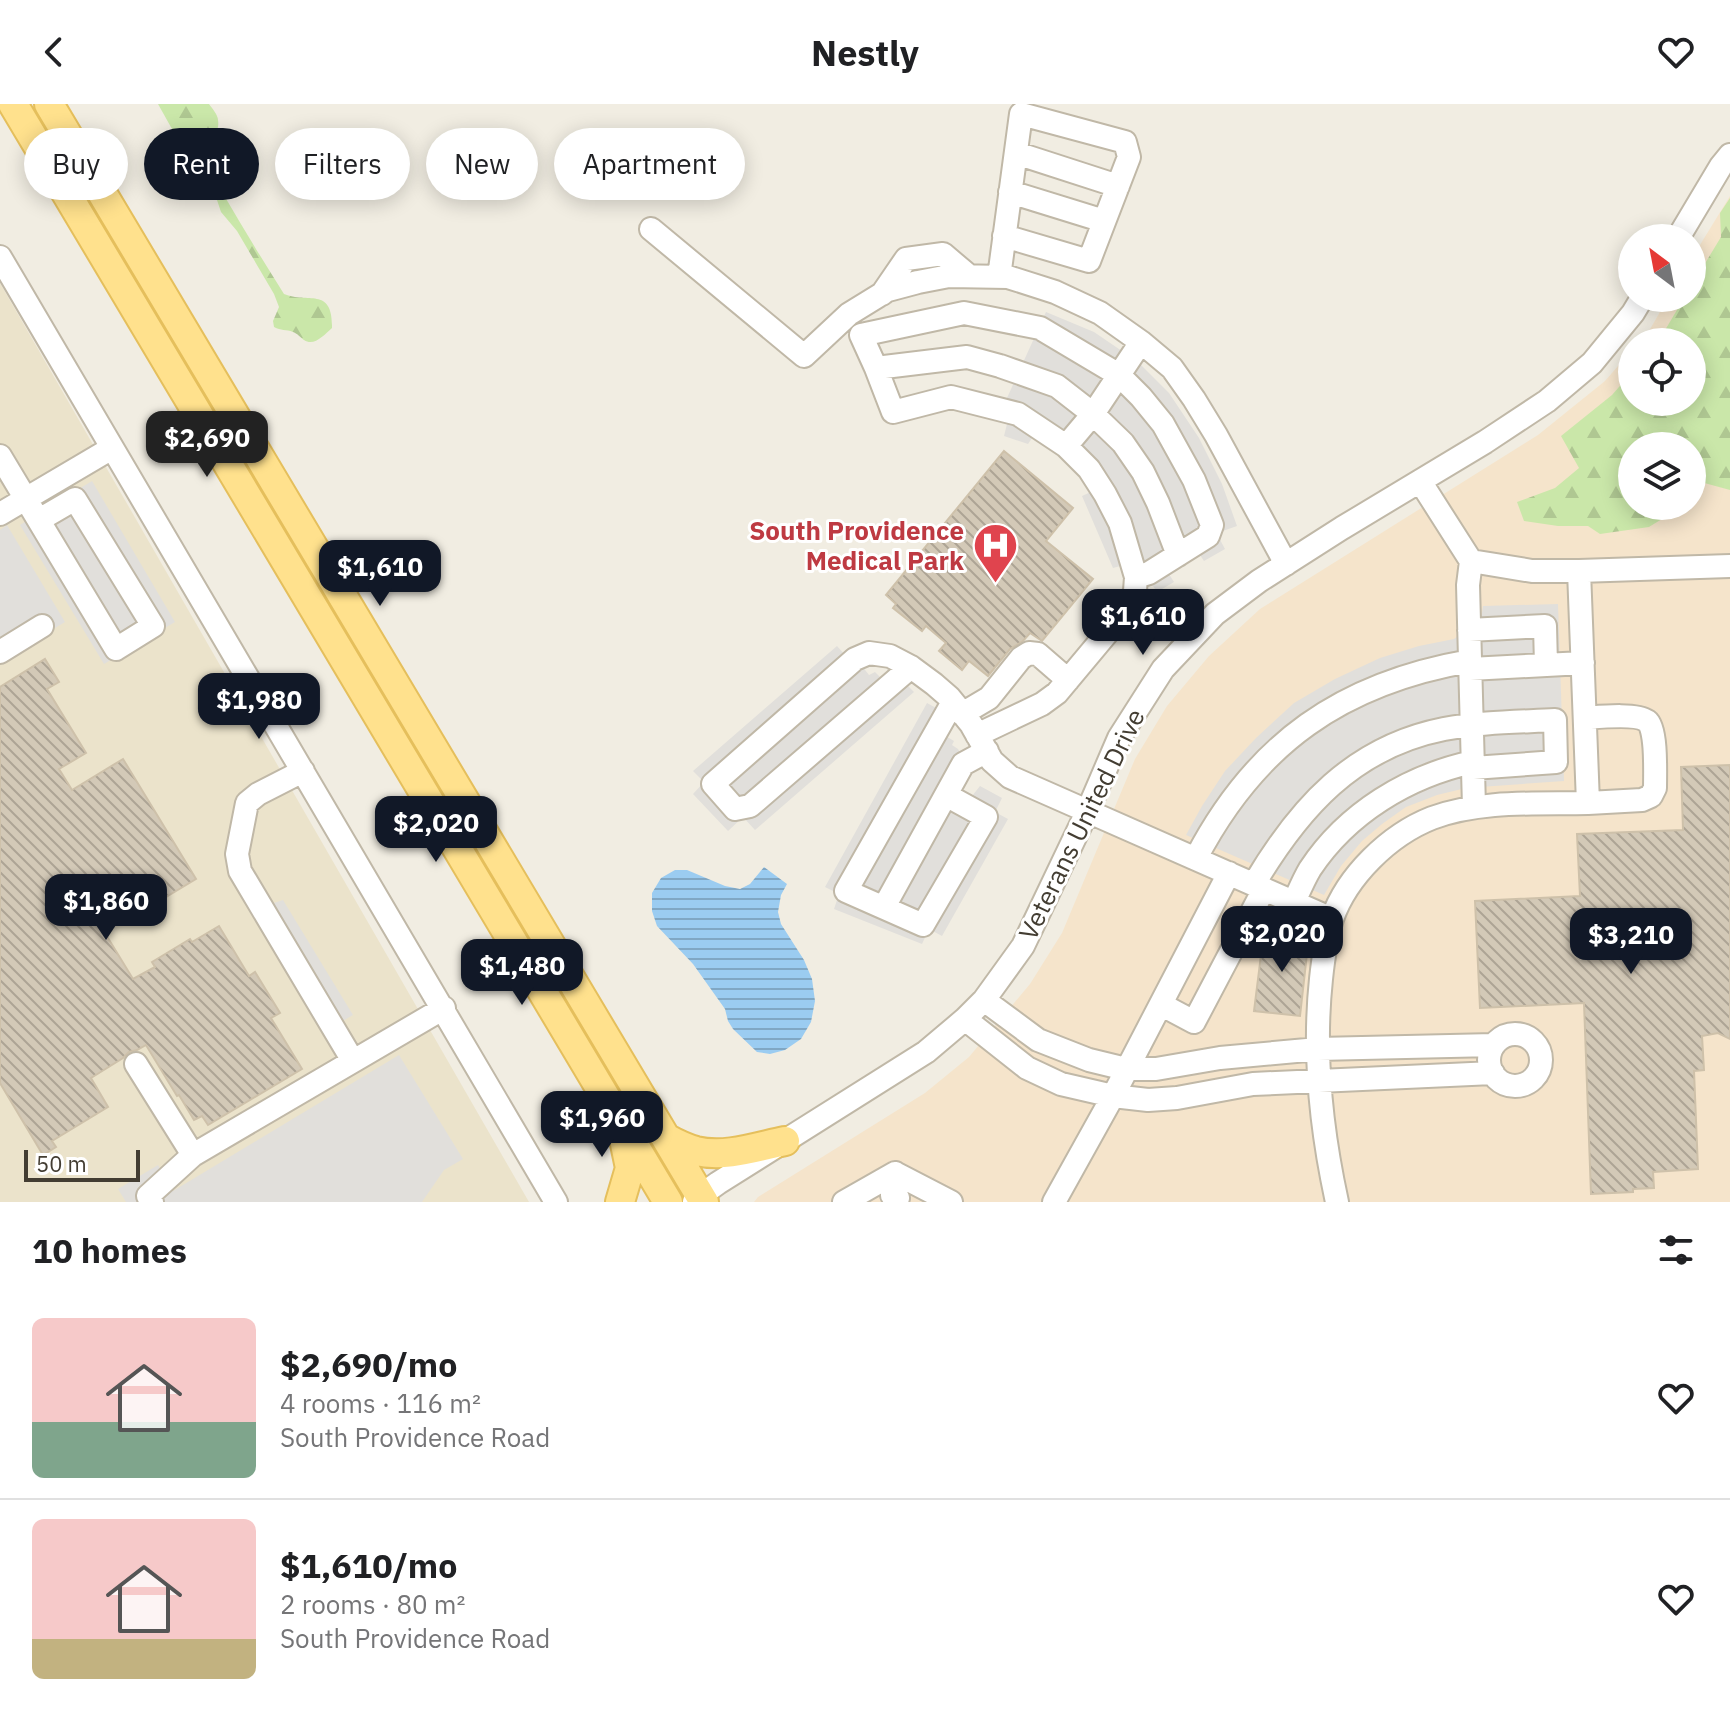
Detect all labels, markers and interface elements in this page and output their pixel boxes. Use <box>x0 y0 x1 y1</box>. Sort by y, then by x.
text: Nestly <box>811 29 919 76</box>
icon: back <box>32 30 76 74</box>
icon: heart <box>1654 30 1698 74</box>
chip: Buy <box>24 128 128 200</box>
chip: Rent <box>144 128 259 200</box>
chip: Filters <box>275 128 410 200</box>
chip: New <box>426 128 538 200</box>
chip: Apartment <box>554 128 745 200</box>
north arrow <box>1618 224 1706 312</box>
map controls <box>1618 224 1706 520</box>
button: locate <box>1618 328 1706 416</box>
pin: $2,690 <box>142 411 272 479</box>
text: $2,690 <box>164 420 250 454</box>
button: layers <box>1618 432 1706 520</box>
place label: South Providence Medical Park <box>749 513 964 577</box>
hospital icon: South Providence Medical Park <box>971 521 1019 584</box>
pin: $1,610 <box>315 540 445 608</box>
text: $1,610 <box>337 549 423 583</box>
pin: $1,610 <box>1078 589 1208 657</box>
text: $1,610 <box>1100 598 1186 632</box>
pin: $1,980 <box>194 673 324 741</box>
text: $1,980 <box>216 682 302 716</box>
street label: Veterans United Drive <box>1010 703 1152 945</box>
pin: $2,020 <box>371 796 501 864</box>
text: $2,020 <box>393 805 479 839</box>
pin: $1,860 <box>41 874 171 942</box>
text: $1,860 <box>63 883 149 917</box>
pin: $2,020 <box>1217 906 1347 974</box>
pin: $3,210 <box>1566 908 1696 976</box>
text: $2,020 <box>1239 915 1325 949</box>
text: $3,210 <box>1588 917 1674 951</box>
pin: $1,480 <box>457 939 587 1007</box>
text: $1,480 <box>479 948 565 982</box>
pin: $1,960 <box>537 1091 667 1159</box>
text: $1,960 <box>559 1100 645 1134</box>
scale bar <box>24 1146 140 1182</box>
text: 50 m <box>36 1149 87 1178</box>
text: 10 homes <box>32 1228 187 1272</box>
icon: filters <box>1654 1228 1698 1272</box>
text: $2,690/mo <box>280 1342 457 1386</box>
icon: home <box>96 1350 192 1446</box>
icon: heart <box>1654 1376 1698 1420</box>
text: 4 rooms · 116 m² <box>280 1386 481 1420</box>
text: South Providence Road <box>280 1420 550 1454</box>
text: $1,610/mo <box>280 1543 457 1587</box>
icon: home <box>96 1551 192 1647</box>
icon: heart <box>1654 1577 1698 1621</box>
text: 2 rooms · 80 m² <box>280 1587 465 1621</box>
text: South Providence Road <box>280 1621 550 1655</box>

